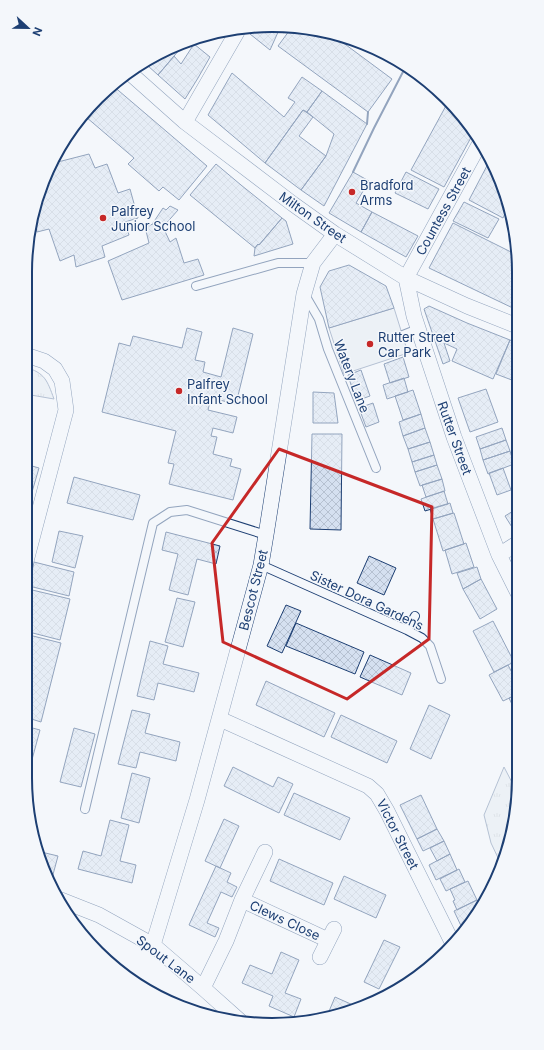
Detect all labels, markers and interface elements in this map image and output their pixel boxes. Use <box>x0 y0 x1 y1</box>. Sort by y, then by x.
north arrow <box>8 8 48 48</box>
text: N <box>29 25 45 38</box>
street label: Countess Street <box>412 164 474 258</box>
place label: Bradford Arms <box>360 177 414 208</box>
marker: Bradford Arms <box>347 187 357 197</box>
street label: Milton Street <box>276 188 350 246</box>
place label: Palfrey Junior School <box>111 203 195 234</box>
marker: Palfrey Junior School <box>98 213 108 223</box>
place label: Rutter Street Car Park <box>378 329 455 360</box>
street label: Watery Lane <box>331 337 373 415</box>
marker: Rutter Street Car Park <box>365 339 375 349</box>
place label: Palfrey Infant School <box>187 376 268 407</box>
marker: Palfrey Infant School <box>174 386 184 396</box>
street label: Rutter Street <box>434 399 476 477</box>
street label: Bescot Street <box>235 548 271 632</box>
street label: Sister Dora Gardens <box>308 567 426 633</box>
street label: Victor Street <box>373 796 423 872</box>
street label: Clews Close <box>247 897 323 943</box>
street label: Spout Lane <box>133 932 199 986</box>

